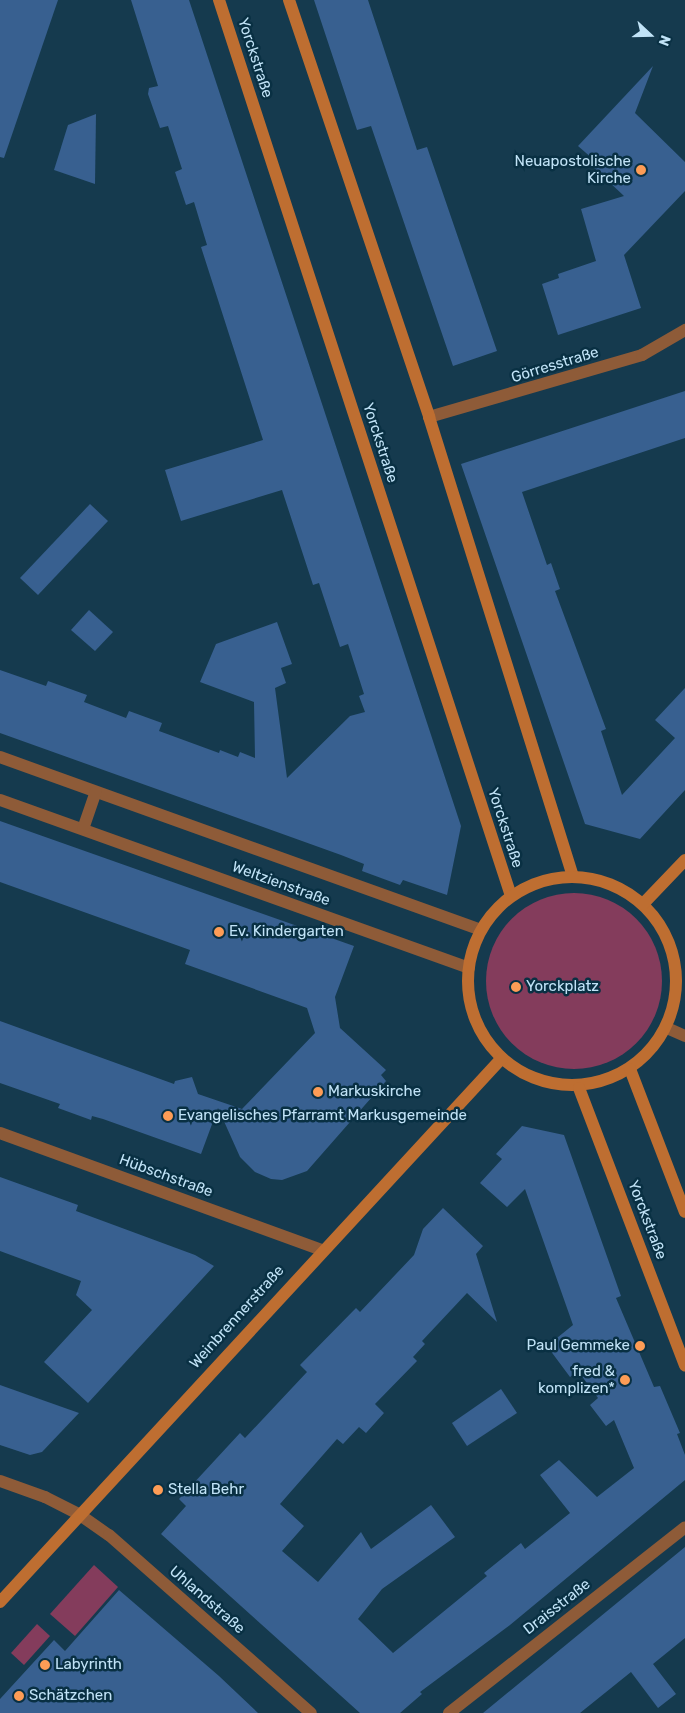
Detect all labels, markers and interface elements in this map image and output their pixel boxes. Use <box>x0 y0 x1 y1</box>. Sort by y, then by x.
north arrow <box>625 10 675 60</box>
street label: Yorckstraße <box>234 16 276 100</box>
text: N <box>655 33 674 48</box>
place label: Neuapostolische Kirche <box>514 152 631 187</box>
marker: Neuapostolische Kirche <box>635 164 647 176</box>
street label: Görresstraße <box>509 343 601 387</box>
street label: Yorckstraße <box>359 401 401 485</box>
street label: Yorckstraße <box>484 786 526 870</box>
street label: Weltzienstraße <box>230 858 332 910</box>
place label: Ev. Kindergarten <box>229 923 344 941</box>
marker: Ev. Kindergarten <box>213 926 225 938</box>
place label: Yorckplatz <box>526 978 599 996</box>
marker: Yorckplatz <box>510 981 522 993</box>
place label: Markuskirche <box>328 1083 421 1101</box>
marker: Markuskirche <box>312 1086 324 1098</box>
place label: Evangelisches Pfarramt Markusgemeinde <box>178 1107 467 1125</box>
marker: Evangelisches Pfarramt Markusgemeinde <box>162 1110 174 1122</box>
street label: Hübschstraße <box>117 1151 215 1201</box>
street label: Yorckstraße <box>624 1178 670 1262</box>
street label: Weinbrennerstraße <box>186 1262 288 1372</box>
place label: Paul Gemmeke <box>526 1337 630 1355</box>
marker: Paul Gemmeke <box>634 1340 646 1352</box>
place label: fred & komplizen* <box>538 1362 615 1397</box>
marker: fred & komplizen* <box>619 1374 631 1386</box>
place label: Stella Behr <box>168 1481 244 1499</box>
marker: Stella Behr <box>152 1484 164 1496</box>
street label: Uhlandstraße <box>166 1562 248 1638</box>
street label: Draisstraße <box>520 1575 594 1639</box>
place label: Labyrinth <box>55 1656 122 1674</box>
marker: Labyrinth <box>39 1659 51 1671</box>
place label: Schätzchen <box>29 1687 112 1705</box>
marker: Schätzchen <box>13 1690 25 1702</box>

